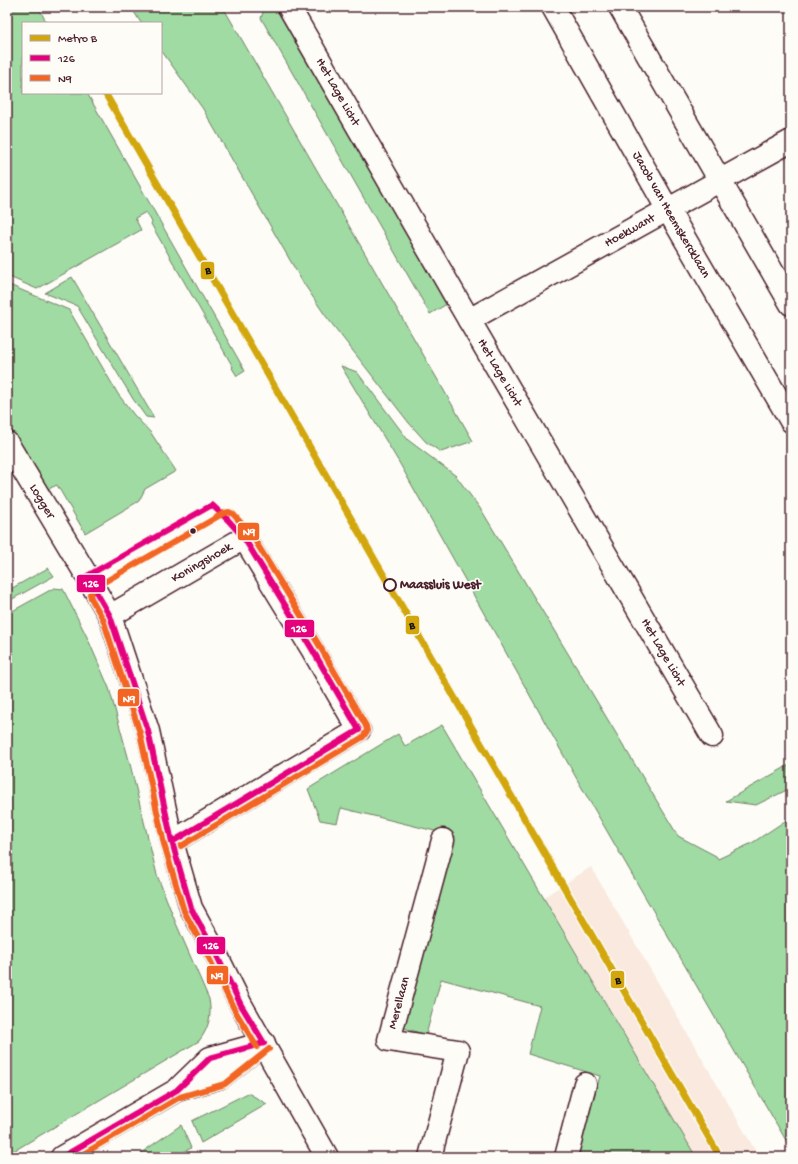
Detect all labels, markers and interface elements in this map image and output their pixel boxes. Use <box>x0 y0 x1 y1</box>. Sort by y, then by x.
legend <box>22 22 162 94</box>
text: Metro B <box>58 33 98 47</box>
text: 126 <box>57 53 76 67</box>
street label: Het Lage Licht <box>312 55 364 130</box>
text: N9 <box>58 73 72 87</box>
street label: Jacob van Heemskercklaan <box>629 149 714 281</box>
street label: Hoekwant <box>602 210 659 251</box>
line badge: B <box>200 261 215 280</box>
text: B <box>204 266 212 278</box>
street label: Het Lage Licht <box>474 336 526 411</box>
street label: Logger <box>26 481 59 522</box>
line badge: N9 <box>237 522 260 541</box>
unlabelled marker <box>188 526 198 536</box>
text: N9 <box>243 527 256 539</box>
street label: Koningshoek <box>169 539 236 586</box>
line badge: 126 <box>76 574 106 593</box>
marker: Maassluis West <box>383 578 397 592</box>
place label: Maassluis West <box>400 578 482 593</box>
text: 126 <box>82 579 99 591</box>
line badge: B <box>405 615 420 635</box>
street label: Het Lage Licht <box>638 616 690 690</box>
line badge: 126 <box>284 619 315 638</box>
text: B <box>408 621 416 633</box>
text: 126 <box>290 624 307 636</box>
line badge: N9 <box>117 688 140 707</box>
text: N9 <box>123 694 136 706</box>
line badge: 126 <box>196 936 226 955</box>
text: 126 <box>202 941 219 953</box>
line badge: N9 <box>206 965 229 985</box>
line badge: B <box>610 970 625 989</box>
text: N9 <box>211 971 224 983</box>
street label: Merellaan <box>385 974 413 1031</box>
text: B <box>614 976 622 988</box>

